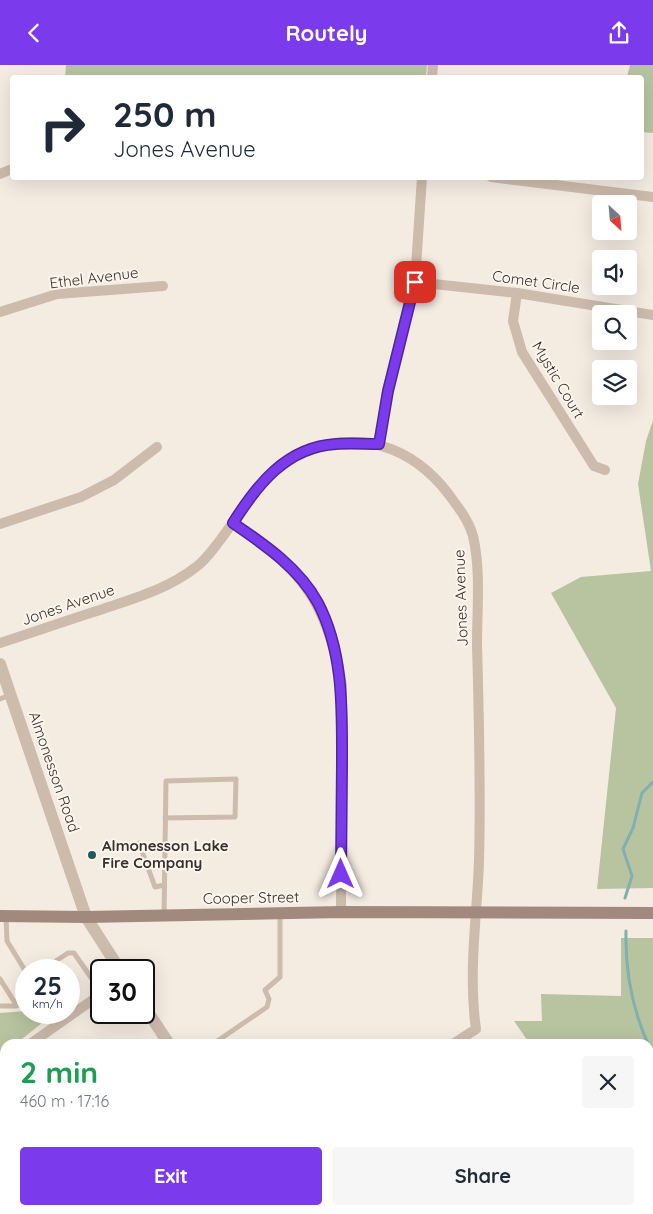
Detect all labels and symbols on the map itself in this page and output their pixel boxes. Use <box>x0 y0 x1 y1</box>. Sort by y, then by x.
north arrow <box>592 195 638 240</box>
pin <box>394 261 436 303</box>
street label: Ethel Avenue <box>48 263 139 292</box>
street label: Comet Circle <box>491 266 581 297</box>
street label: Mystic Court <box>528 338 589 422</box>
street label: Jones Avenue <box>449 549 472 647</box>
street label: Jones Avenue <box>19 580 117 629</box>
street label: Almonesson Road <box>25 709 84 835</box>
place label: Almonesson Lake Fire Company <box>102 836 229 872</box>
position arrow <box>314 847 366 899</box>
marker: Almonesson Lake Fire Company <box>86 849 98 861</box>
street label: Cooper Street <box>203 887 299 908</box>
speed limit sign: 30 <box>90 959 155 1024</box>

